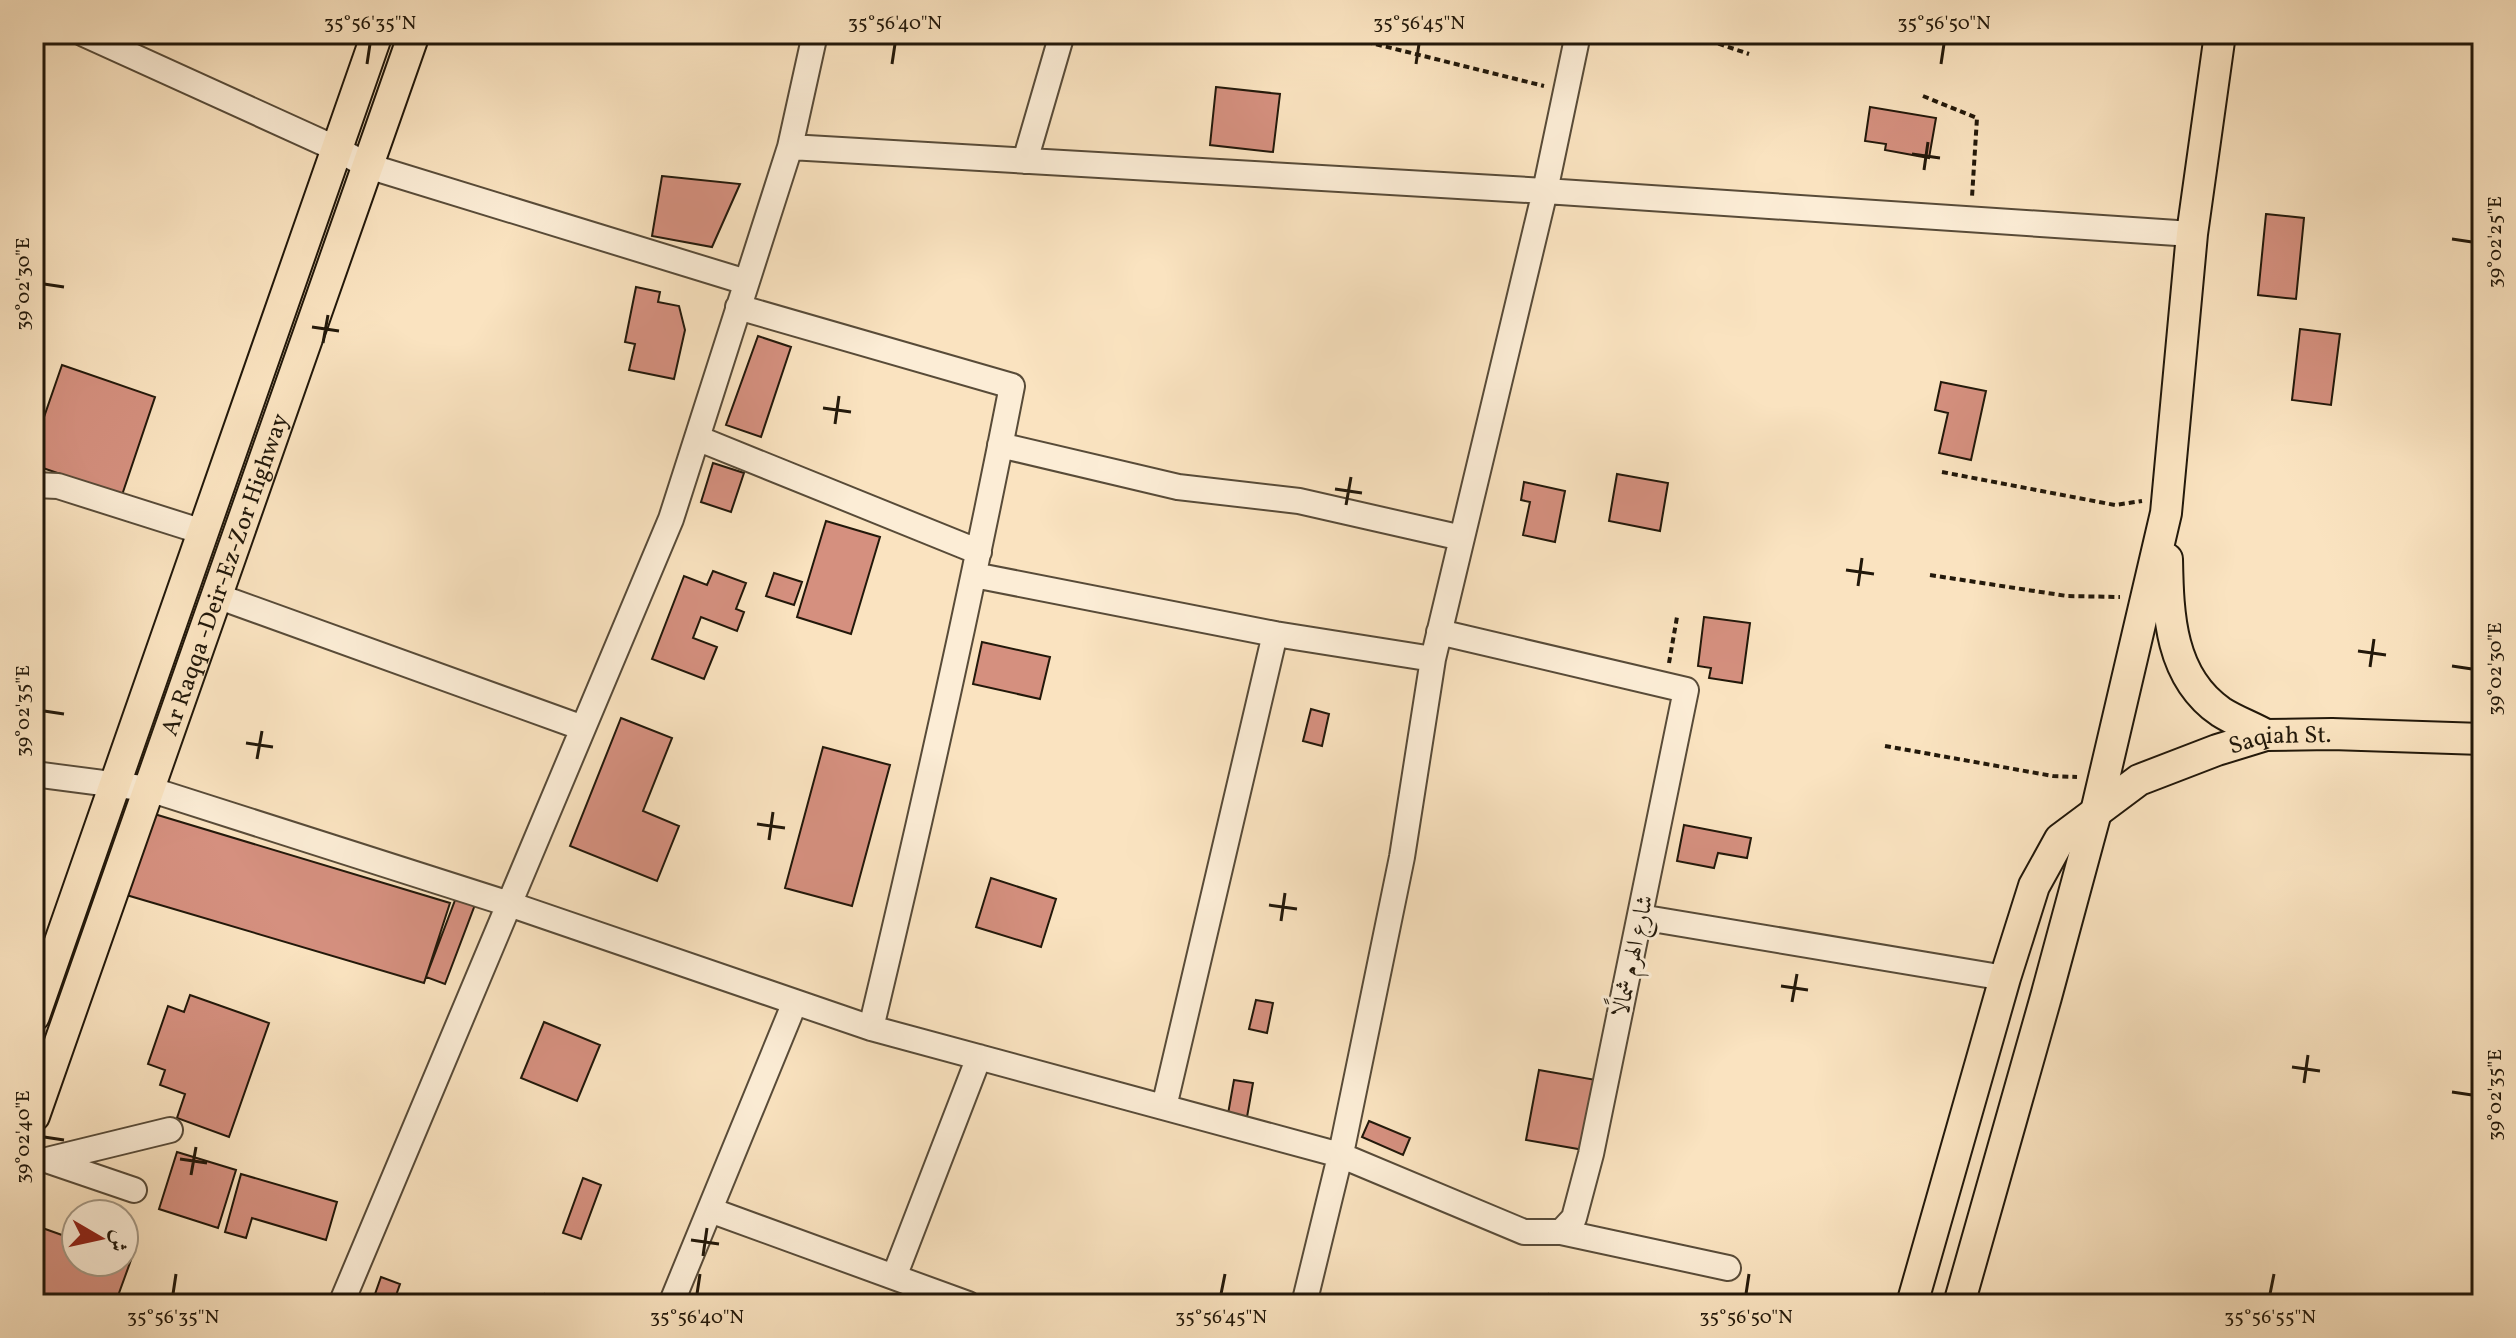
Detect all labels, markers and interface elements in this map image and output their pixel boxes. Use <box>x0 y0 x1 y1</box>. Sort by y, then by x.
text: 35°56'35"N <box>324 10 416 38</box>
text: 35°56'40"N <box>848 10 942 38</box>
text: 35°56'45"N <box>1373 10 1465 38</box>
text: 35°56'50"N <box>1897 10 1991 38</box>
text: 39°02'25"E <box>2482 196 2510 288</box>
text: 39°02'30"E <box>10 237 38 331</box>
street label: Ar Raqqa -Deir-Ez-Zor Highway <box>154 409 298 741</box>
text: 39°02'30"E <box>2482 622 2510 716</box>
text: 39°02'35"E <box>10 665 38 757</box>
street label: Saqiah St. <box>2225 719 2332 764</box>
street label: شارع الهرم شمالًا <box>1600 891 1665 1021</box>
text: 39°02'35"E <box>2482 1049 2510 1141</box>
text: 39°02'40"E <box>10 1090 38 1184</box>
north arrow <box>60 1198 140 1278</box>
text: ش <box>100 1228 134 1254</box>
text: 35°56'35"N <box>127 1304 219 1332</box>
text: 35°56'40"N <box>650 1304 744 1332</box>
text: 35°56'45"N <box>1175 1304 1267 1332</box>
text: 35°56'50"N <box>1699 1304 1793 1332</box>
text: 35°56'55"N <box>2224 1304 2316 1332</box>

